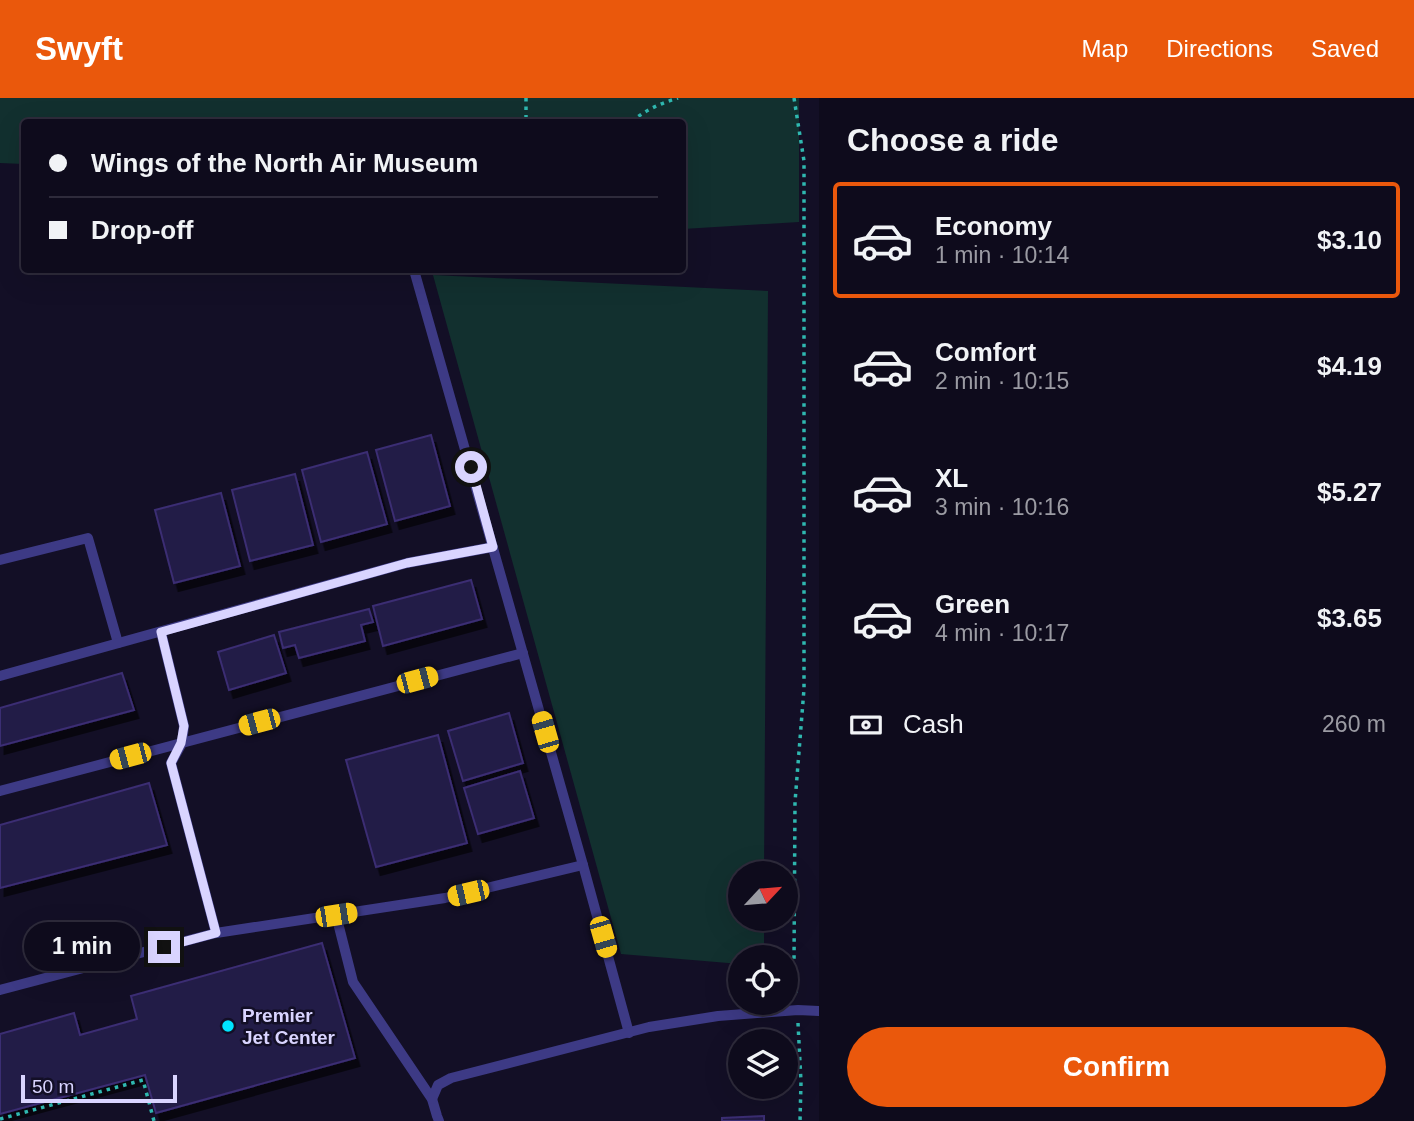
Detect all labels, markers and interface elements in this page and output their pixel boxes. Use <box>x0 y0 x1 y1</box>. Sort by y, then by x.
text: Swyft <box>35 30 123 67</box>
text: Map <box>1082 35 1128 62</box>
text: Directions <box>1166 35 1273 62</box>
text: Saved <box>1311 35 1379 62</box>
text: Choose a ride <box>847 122 1059 158</box>
text: Wings of the North Air Museum <box>91 148 478 178</box>
icon: car <box>851 209 914 272</box>
text: Economy <box>935 211 1052 241</box>
text: Drop-off <box>91 215 194 245</box>
text: $3.10 <box>1317 225 1382 255</box>
text: 1 min · 10:14 <box>935 242 1069 268</box>
icon: car <box>851 335 914 398</box>
text: Comfort <box>935 337 1036 367</box>
text: $4.19 <box>1317 351 1382 381</box>
text: 2 min · 10:15 <box>935 368 1069 394</box>
route start <box>455 451 487 483</box>
icon: car <box>851 461 914 524</box>
text: XL <box>935 463 968 493</box>
text: $5.27 <box>1317 477 1382 507</box>
text: 3 min · 10:16 <box>935 494 1069 520</box>
icon: car <box>851 587 914 650</box>
text: Green <box>935 589 1010 619</box>
text: $3.65 <box>1317 603 1382 633</box>
text: 4 min · 10:17 <box>935 620 1069 646</box>
car <box>394 664 441 696</box>
car <box>236 706 283 738</box>
icon: cash <box>847 706 885 744</box>
car <box>530 709 561 755</box>
text: Cash <box>903 709 964 739</box>
text: 260 m <box>1322 711 1386 737</box>
car <box>107 740 154 772</box>
north arrow <box>728 861 798 931</box>
map controls <box>728 861 798 1099</box>
car <box>446 878 491 908</box>
car <box>314 901 359 929</box>
car <box>588 914 619 960</box>
callout: 1 min <box>24 922 140 972</box>
route end <box>148 931 180 963</box>
text: 1 min <box>52 933 112 959</box>
button: locate <box>728 945 798 1015</box>
place label: Premier Jet Center <box>242 1005 336 1048</box>
marker: Premier Jet Center <box>220 1018 236 1034</box>
button: Confirm <box>847 1027 1386 1107</box>
button: layers <box>728 1029 798 1099</box>
scale bar <box>21 1072 177 1104</box>
text: 50 m <box>32 1076 74 1097</box>

